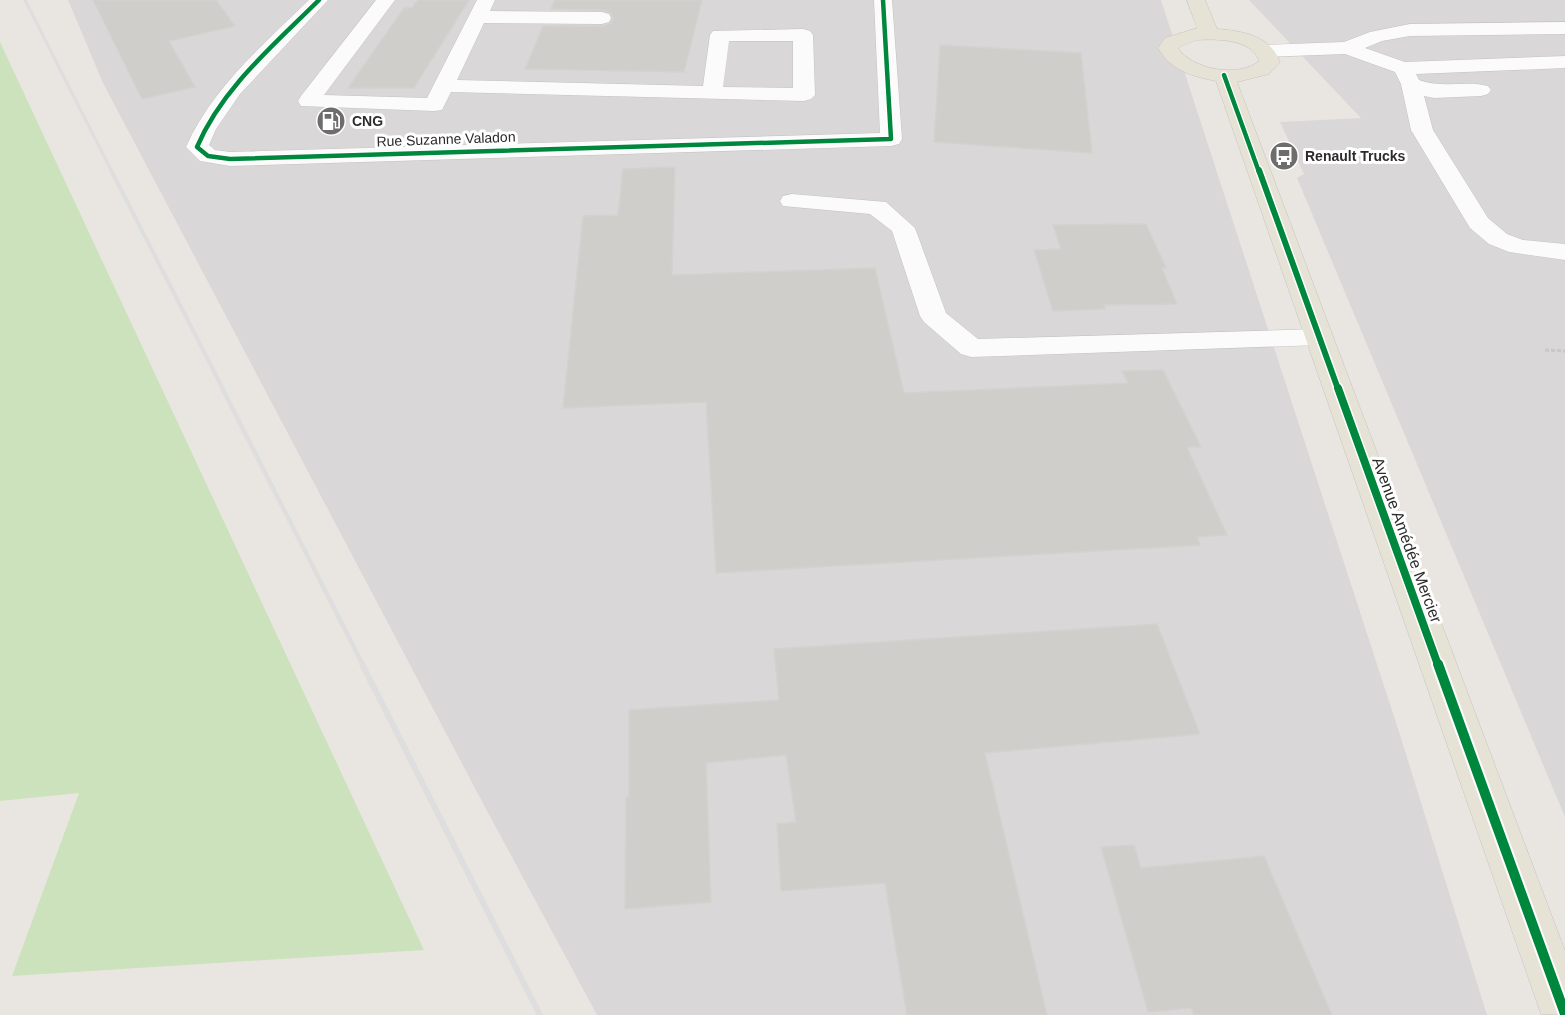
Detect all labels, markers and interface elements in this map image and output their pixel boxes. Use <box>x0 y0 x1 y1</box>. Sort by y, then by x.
fuel station icon: CNG <box>315 105 347 137</box>
place label: CNG <box>352 113 383 129</box>
street label: Rue Suzanne Valadon <box>376 129 516 149</box>
bus stop icon: Renault Trucks <box>1268 140 1300 172</box>
place label: Renault Trucks <box>1305 148 1406 164</box>
street label: Avenue Amédée Mercier <box>1369 455 1445 626</box>

